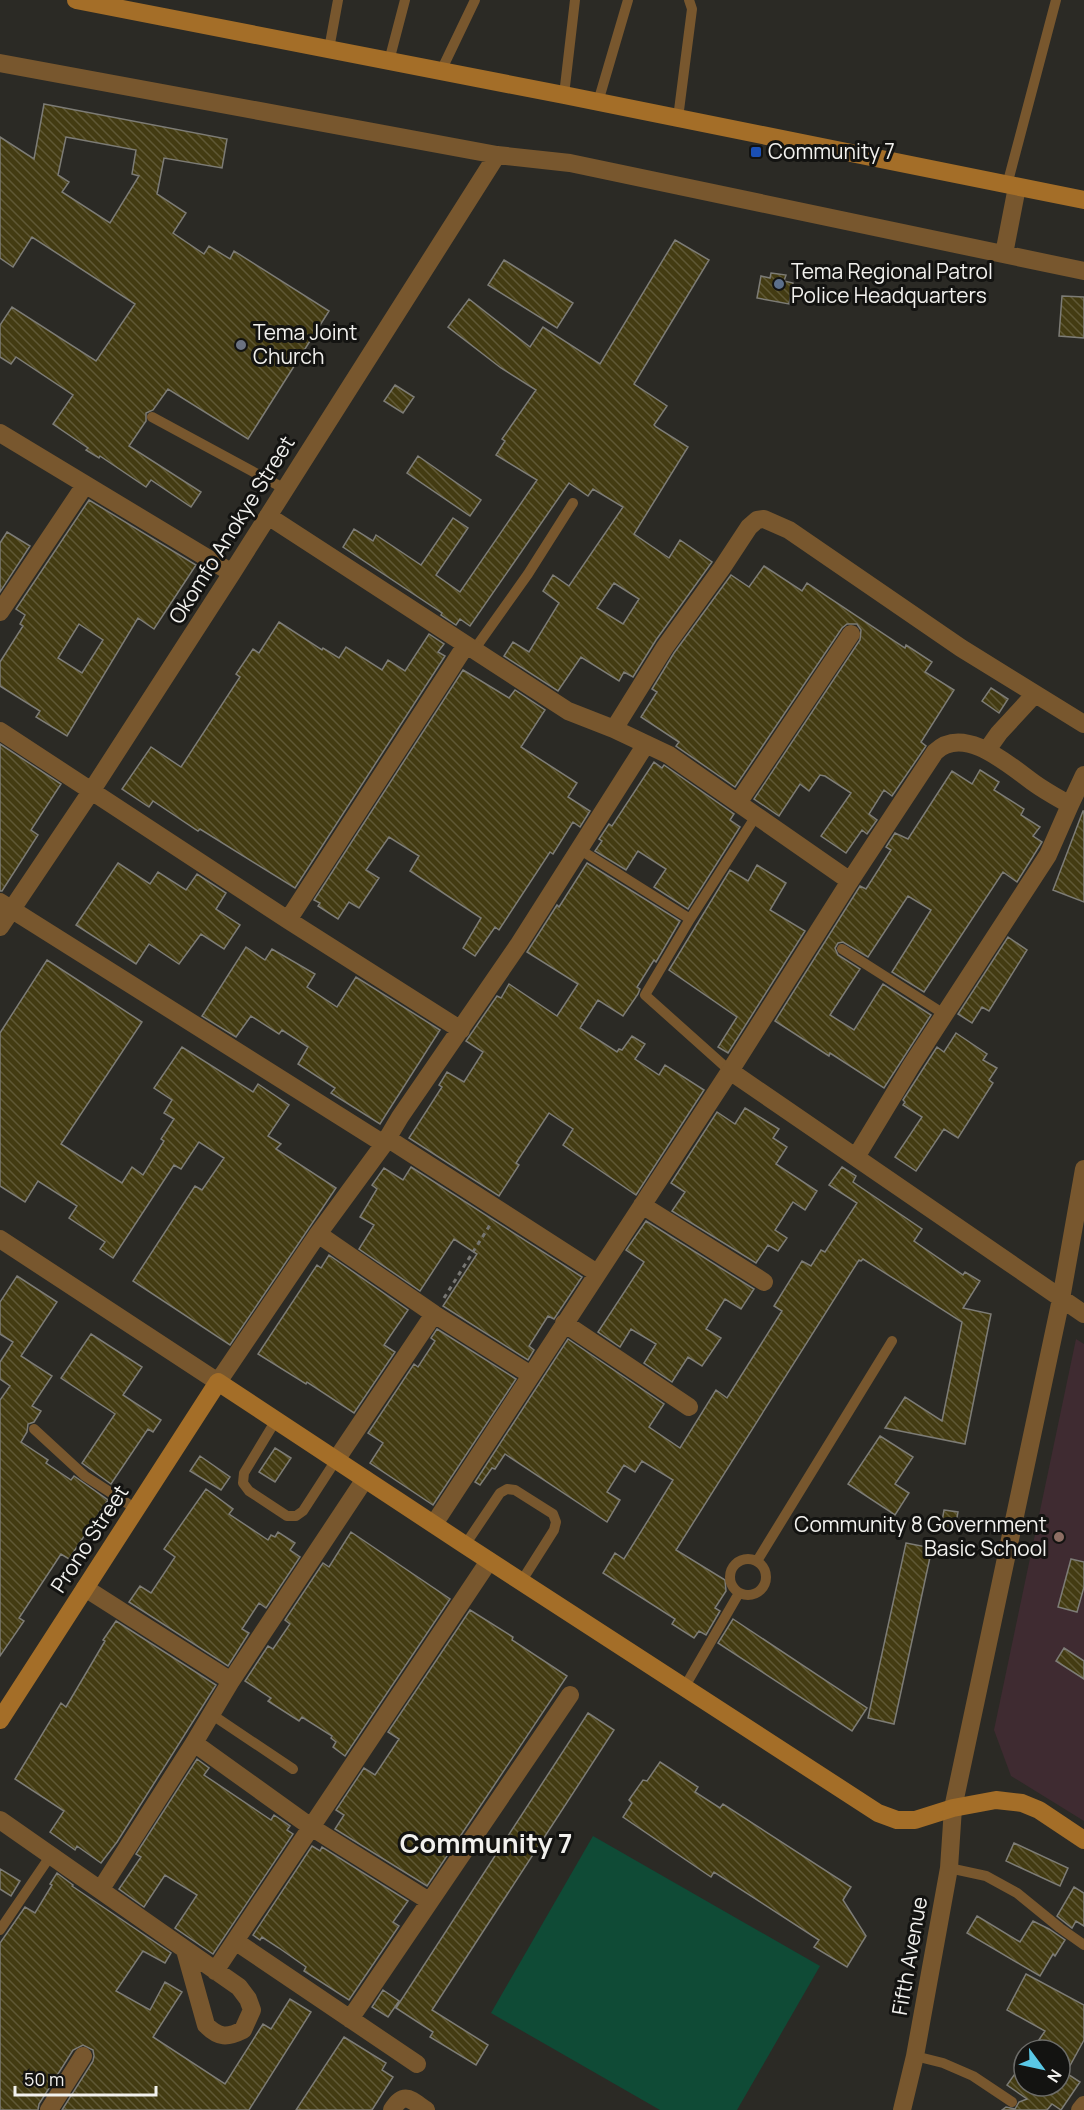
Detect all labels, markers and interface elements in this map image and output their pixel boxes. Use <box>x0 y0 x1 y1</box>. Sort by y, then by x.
place label: Community 7 <box>768 137 895 165</box>
marker: Community 7 <box>749 145 763 159</box>
place label: Tema Regional Patrol Police Headquarters <box>791 257 993 309</box>
marker: Tema Regional Patrol Police Headquarters <box>772 277 786 291</box>
place label: Tema Joint Church <box>253 318 357 370</box>
marker: Tema Joint Church <box>234 338 248 352</box>
street label: Okomfo Anokye Street <box>162 430 300 629</box>
street label: Prono Street <box>44 1479 134 1598</box>
place label: Community 8 Government Basic School <box>794 1510 1047 1562</box>
marker: Community 8 Government Basic School <box>1052 1530 1066 1544</box>
district label: Community 7 <box>400 1824 572 1861</box>
street label: Fifth Avenue <box>885 1894 933 2017</box>
north arrow <box>1012 2038 1072 2098</box>
scale bar <box>15 2059 156 2097</box>
text: N <box>1042 2065 1067 2087</box>
text: 50 m <box>24 2067 64 2091</box>

